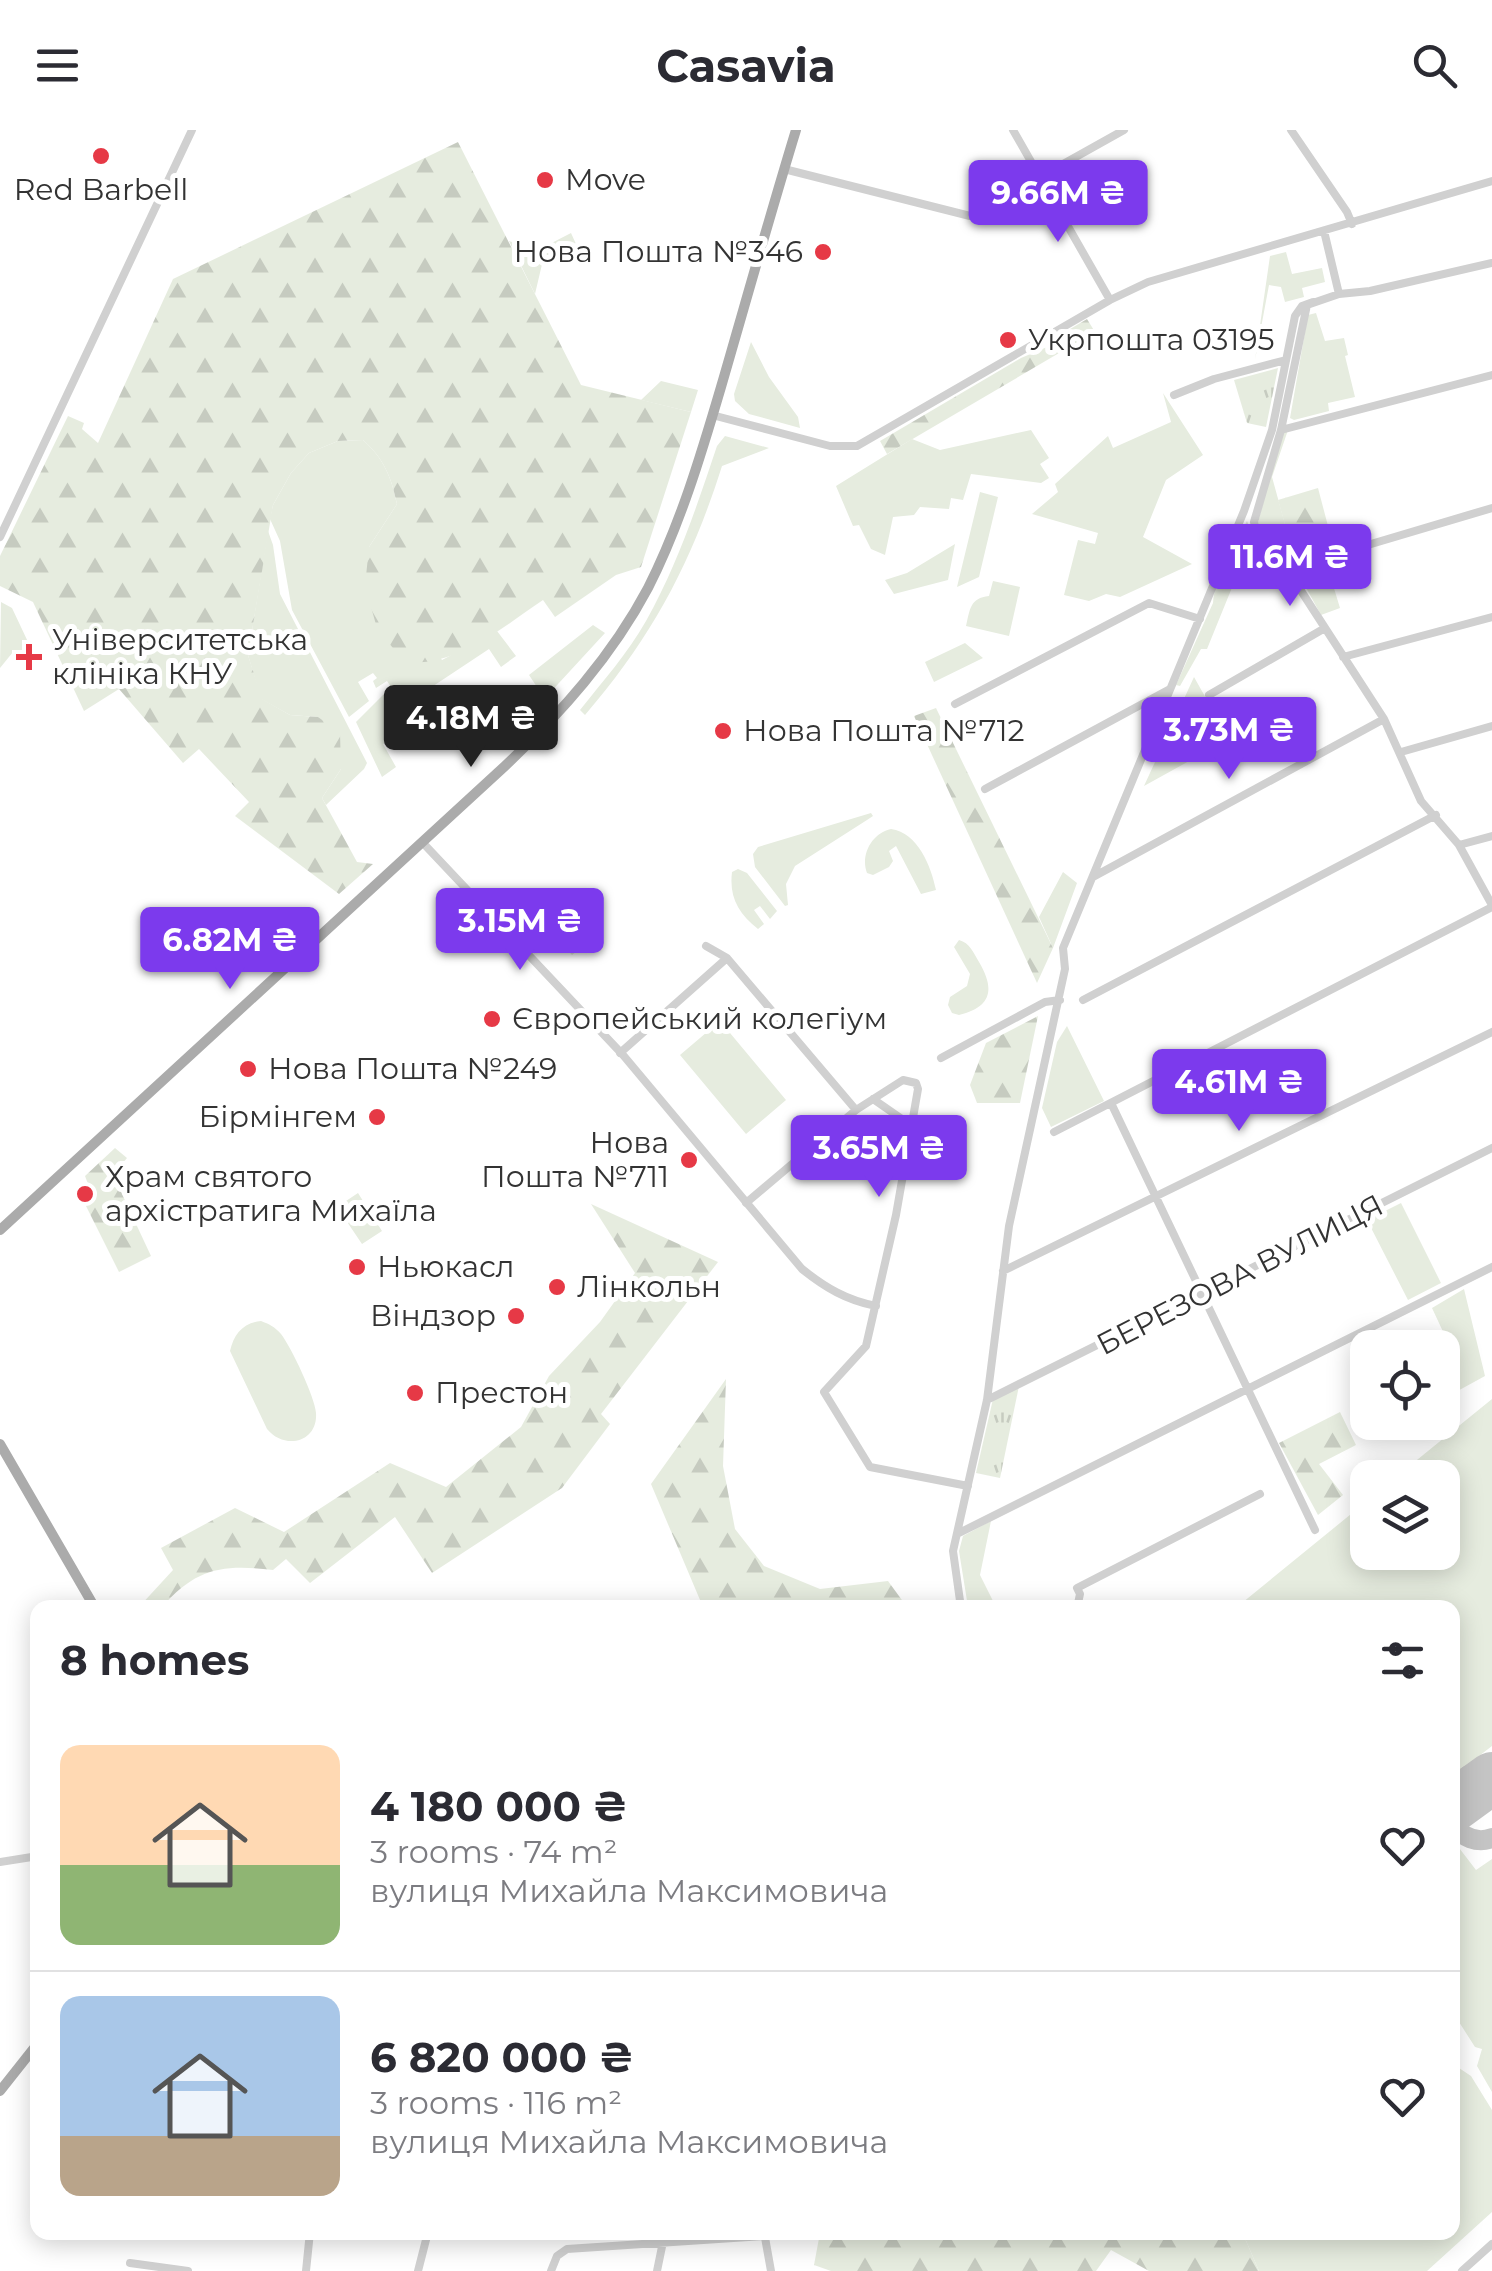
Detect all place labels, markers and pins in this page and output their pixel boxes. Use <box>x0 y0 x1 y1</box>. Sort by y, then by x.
marker: Red Barbell <box>90 145 112 167</box>
pin: 9.66M ₴ <box>966 160 1150 245</box>
place label: Move <box>565 161 646 198</box>
marker: Move <box>534 169 556 191</box>
place label: Red Barbell <box>14 171 188 208</box>
place label: Нова Пошта №346 <box>513 233 803 270</box>
marker: Нова Пошта №346 <box>812 241 834 263</box>
place label: Укрпошта 03195 <box>1028 321 1275 358</box>
marker: Укрпошта 03195 <box>997 329 1019 351</box>
pin: 11.6M ₴ <box>1198 524 1382 609</box>
place label: Університетська клініка КНУ <box>52 621 308 692</box>
marker: Університетська клініка КНУ <box>16 644 42 670</box>
pin: 4.18M ₴ <box>379 685 563 770</box>
pin: 3.73M ₴ <box>1137 697 1321 782</box>
place label: Нова Пошта №712 <box>743 712 1025 749</box>
marker: Нова Пошта №712 <box>712 720 734 742</box>
pin: 3.15M ₴ <box>428 888 612 973</box>
pin: 6.82M ₴ <box>138 907 322 992</box>
place label: Європейський колегіум <box>512 1000 887 1037</box>
marker: Європейський колегіум <box>481 1008 503 1030</box>
pin: 4.61M ₴ <box>1147 1049 1331 1134</box>
place label: Нова Пошта №249 <box>268 1050 557 1087</box>
marker: Нова Пошта №249 <box>237 1058 259 1080</box>
place label: Бірмінгем <box>199 1098 357 1135</box>
marker: Бірмінгем <box>366 1106 388 1128</box>
pin: 3.65M ₴ <box>787 1115 971 1200</box>
place label: Нова Пошта №711 <box>481 1124 669 1195</box>
marker: Нова Пошта №711 <box>678 1149 700 1171</box>
place label: Храм святого архістратига Михаїла <box>105 1158 437 1229</box>
marker: Храм святого архістратига Михаїла <box>74 1183 96 1205</box>
place label: Ньюкасл <box>377 1248 514 1285</box>
marker: Ньюкасл <box>346 1256 368 1278</box>
place label: Лінкольн <box>577 1268 721 1305</box>
marker: Лінкольн <box>546 1276 568 1298</box>
place label: Віндзор <box>370 1297 496 1334</box>
marker: Віндзор <box>505 1305 527 1327</box>
place label: Престон <box>435 1374 568 1411</box>
marker: Престон <box>404 1382 426 1404</box>

